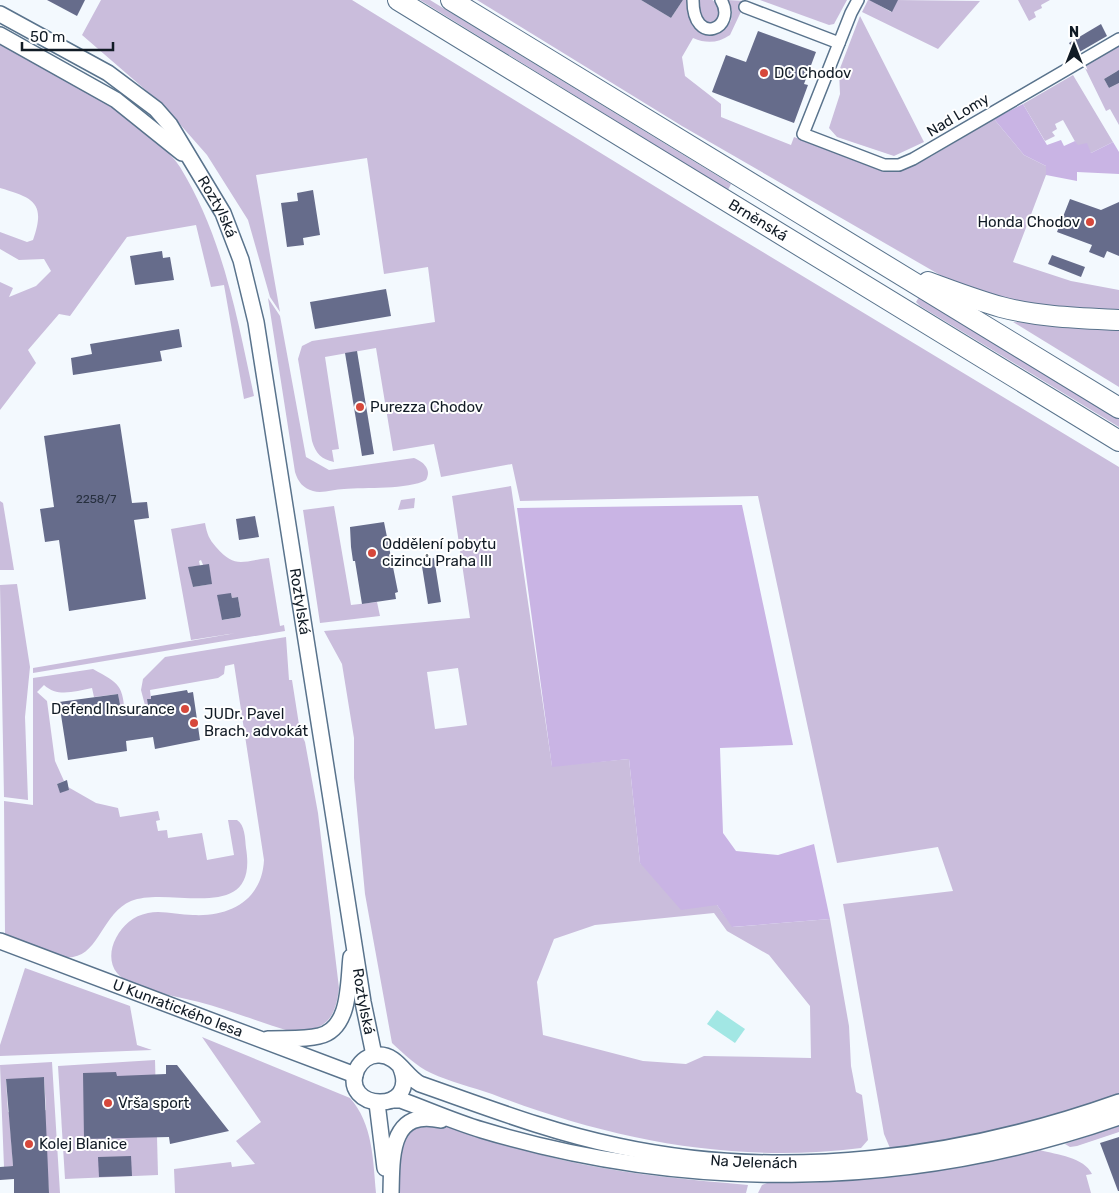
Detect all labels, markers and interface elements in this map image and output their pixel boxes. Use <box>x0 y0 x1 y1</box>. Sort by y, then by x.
scale bar <box>22 20 114 52</box>
north arrow <box>1049 20 1099 70</box>
text: N <box>1069 24 1079 41</box>
text: 50 m <box>30 28 65 46</box>
place label: DC Chodov <box>774 64 851 82</box>
marker: DC Chodov <box>758 67 770 79</box>
street label: Nad Lomy <box>924 89 992 141</box>
street label: Roztylská <box>194 173 241 240</box>
street label: Brněnská <box>725 195 791 245</box>
place label: Honda Chodov <box>977 213 1080 231</box>
marker: Honda Chodov <box>1084 216 1096 228</box>
place label: Purezza Chodov <box>370 398 483 416</box>
marker: Purezza Chodov <box>354 401 366 413</box>
house number: 2258/7 <box>76 492 116 506</box>
place label: Oddělení pobytu cizinců Praha III <box>382 535 496 570</box>
marker: Oddělení pobytu cizinců Praha III <box>366 547 378 559</box>
street label: Roztylská <box>286 567 314 636</box>
place label: Defend Insurance <box>51 700 175 718</box>
marker: Defend Insurance <box>179 703 191 715</box>
place label: JUDr. Pavel Brach, advokát <box>204 705 308 740</box>
marker: JUDr. Pavel Brach, advokát <box>188 717 200 729</box>
street label: Roztylská <box>349 967 379 1036</box>
street label: U Kunratického lesa <box>110 975 245 1041</box>
place label: Vrša sport <box>118 1094 189 1112</box>
marker: Vrša sport <box>102 1097 114 1109</box>
place label: Kolej Blanice <box>39 1135 127 1153</box>
marker: Kolej Blanice <box>23 1138 35 1150</box>
street label: Na Jelenách <box>710 1151 798 1172</box>

